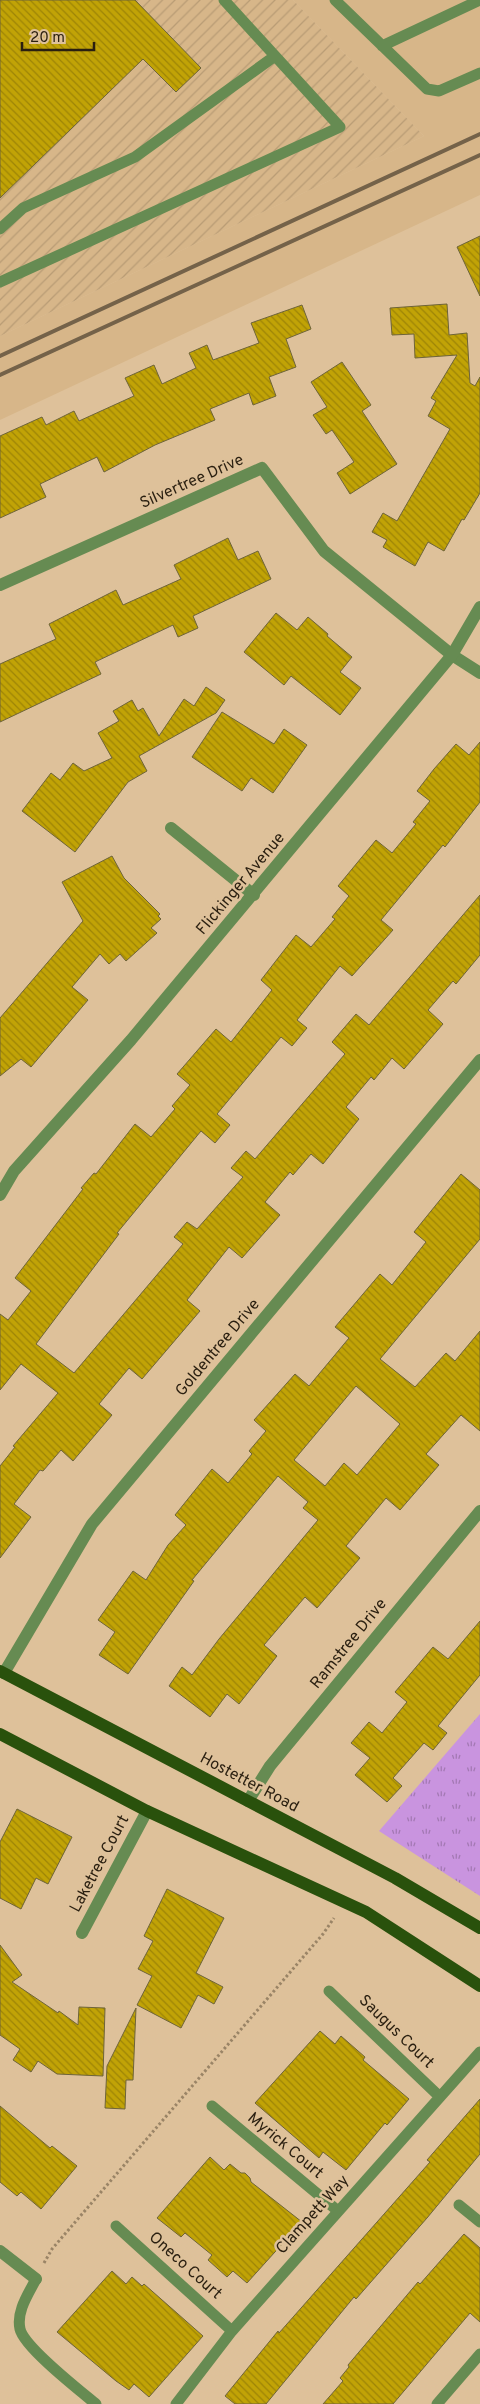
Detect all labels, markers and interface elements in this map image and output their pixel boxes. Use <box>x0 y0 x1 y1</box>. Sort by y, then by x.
scale bar <box>22 20 95 52</box>
text: 20 m <box>30 29 65 48</box>
street label: Silvertree Drive <box>137 450 247 514</box>
street label: Flickinger Avenue <box>192 829 290 939</box>
street label: Goldentree Drive <box>171 1295 265 1401</box>
street label: Ramstree Drive <box>306 1595 392 1693</box>
street label: Hostetter Road <box>196 1749 302 1817</box>
street label: Laketree Court <box>66 1812 134 1916</box>
street label: Saugus Court <box>354 1991 438 2073</box>
street label: Myrick Court <box>243 2108 327 2184</box>
street label: Clampett Way <box>272 2171 354 2259</box>
street label: Oneco Court <box>144 2228 226 2304</box>

